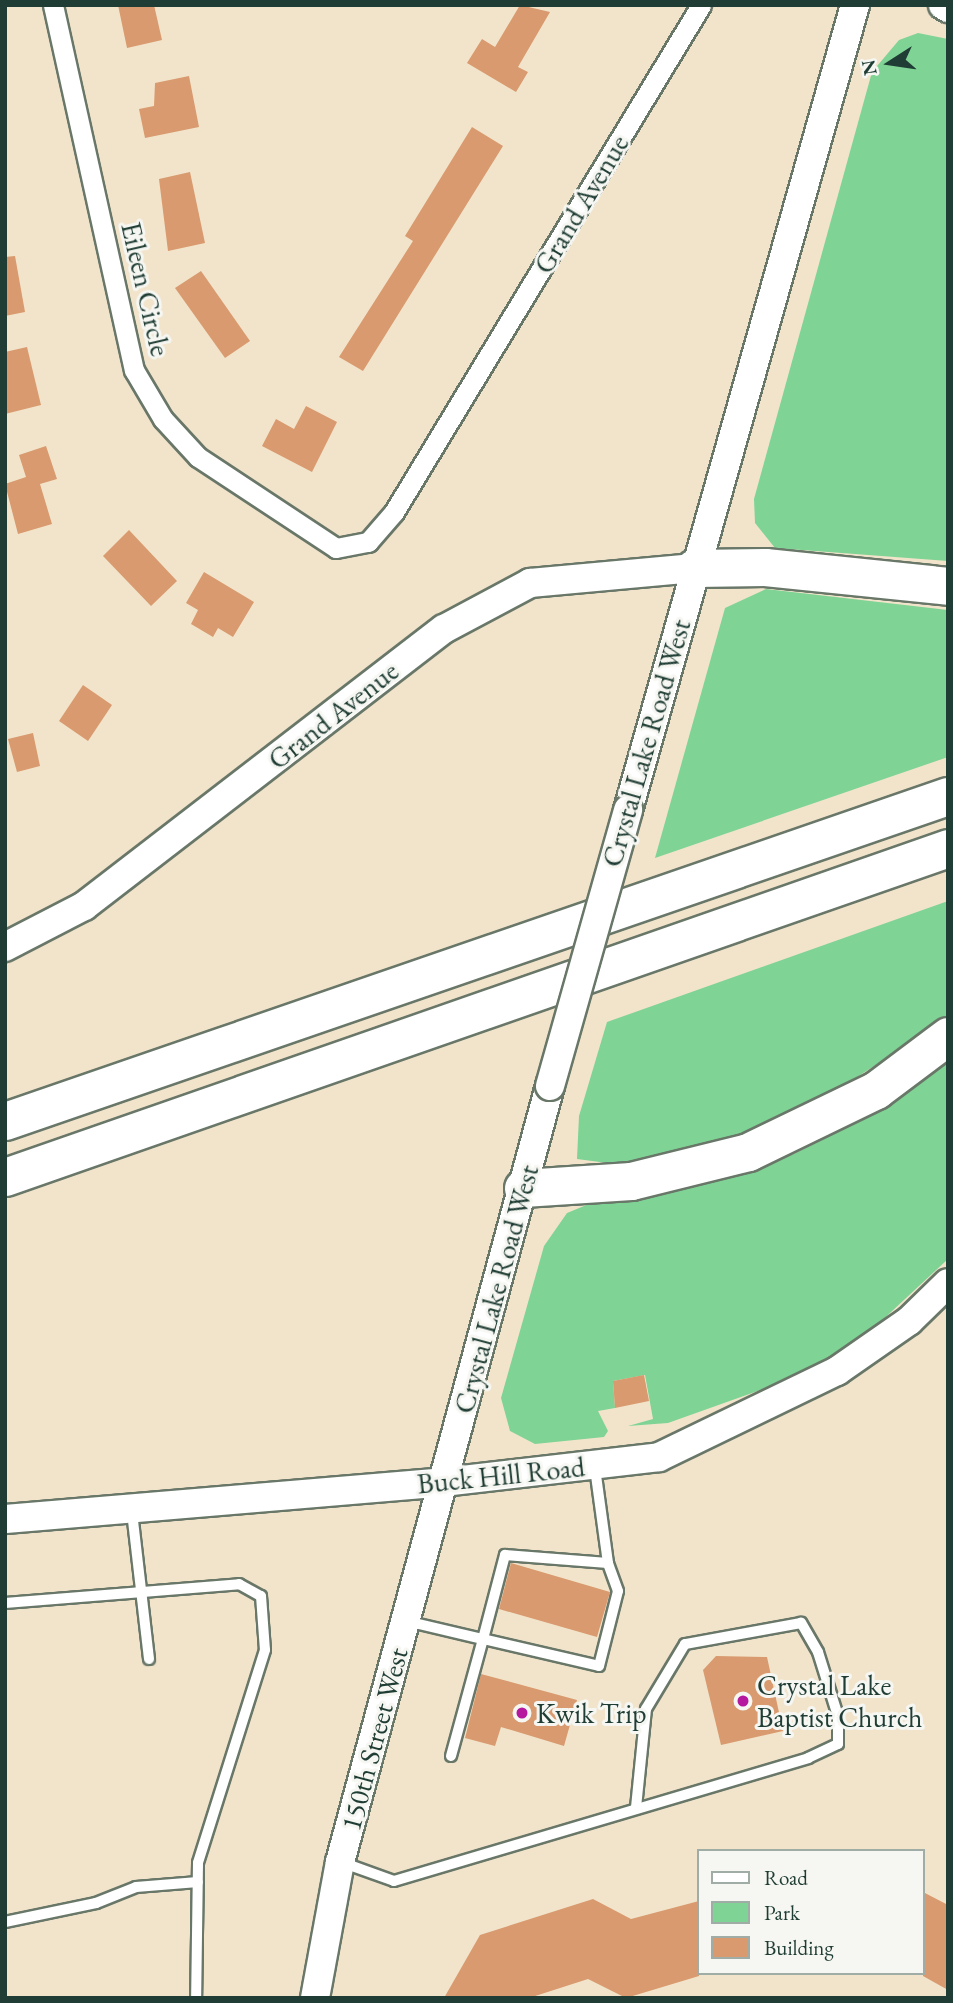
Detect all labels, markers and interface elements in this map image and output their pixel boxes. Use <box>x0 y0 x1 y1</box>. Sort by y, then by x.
north arrow <box>855 28 925 98</box>
text: N <box>855 57 883 78</box>
street label: Grand Avenue <box>526 129 636 279</box>
street label: Eileen Circle <box>114 219 178 359</box>
street label: Crystal Lake Road West <box>595 615 697 871</box>
street label: Grand Avenue <box>261 654 405 776</box>
street label: Crystal Lake Road West <box>447 1161 545 1417</box>
street label: Buck Hill Road <box>415 1449 587 1501</box>
street label: 150th Street West <box>333 1644 415 1834</box>
place label: Crystal Lake Baptist Church <box>757 1668 922 1734</box>
marker: Crystal Lake Baptist Church <box>735 1693 751 1709</box>
place label: Kwik Trip <box>536 1696 647 1730</box>
marker: Kwik Trip <box>514 1705 530 1721</box>
legend <box>698 1849 925 1975</box>
text: Road <box>764 1864 808 1891</box>
text: Park <box>764 1899 800 1926</box>
text: Building <box>764 1934 834 1961</box>

